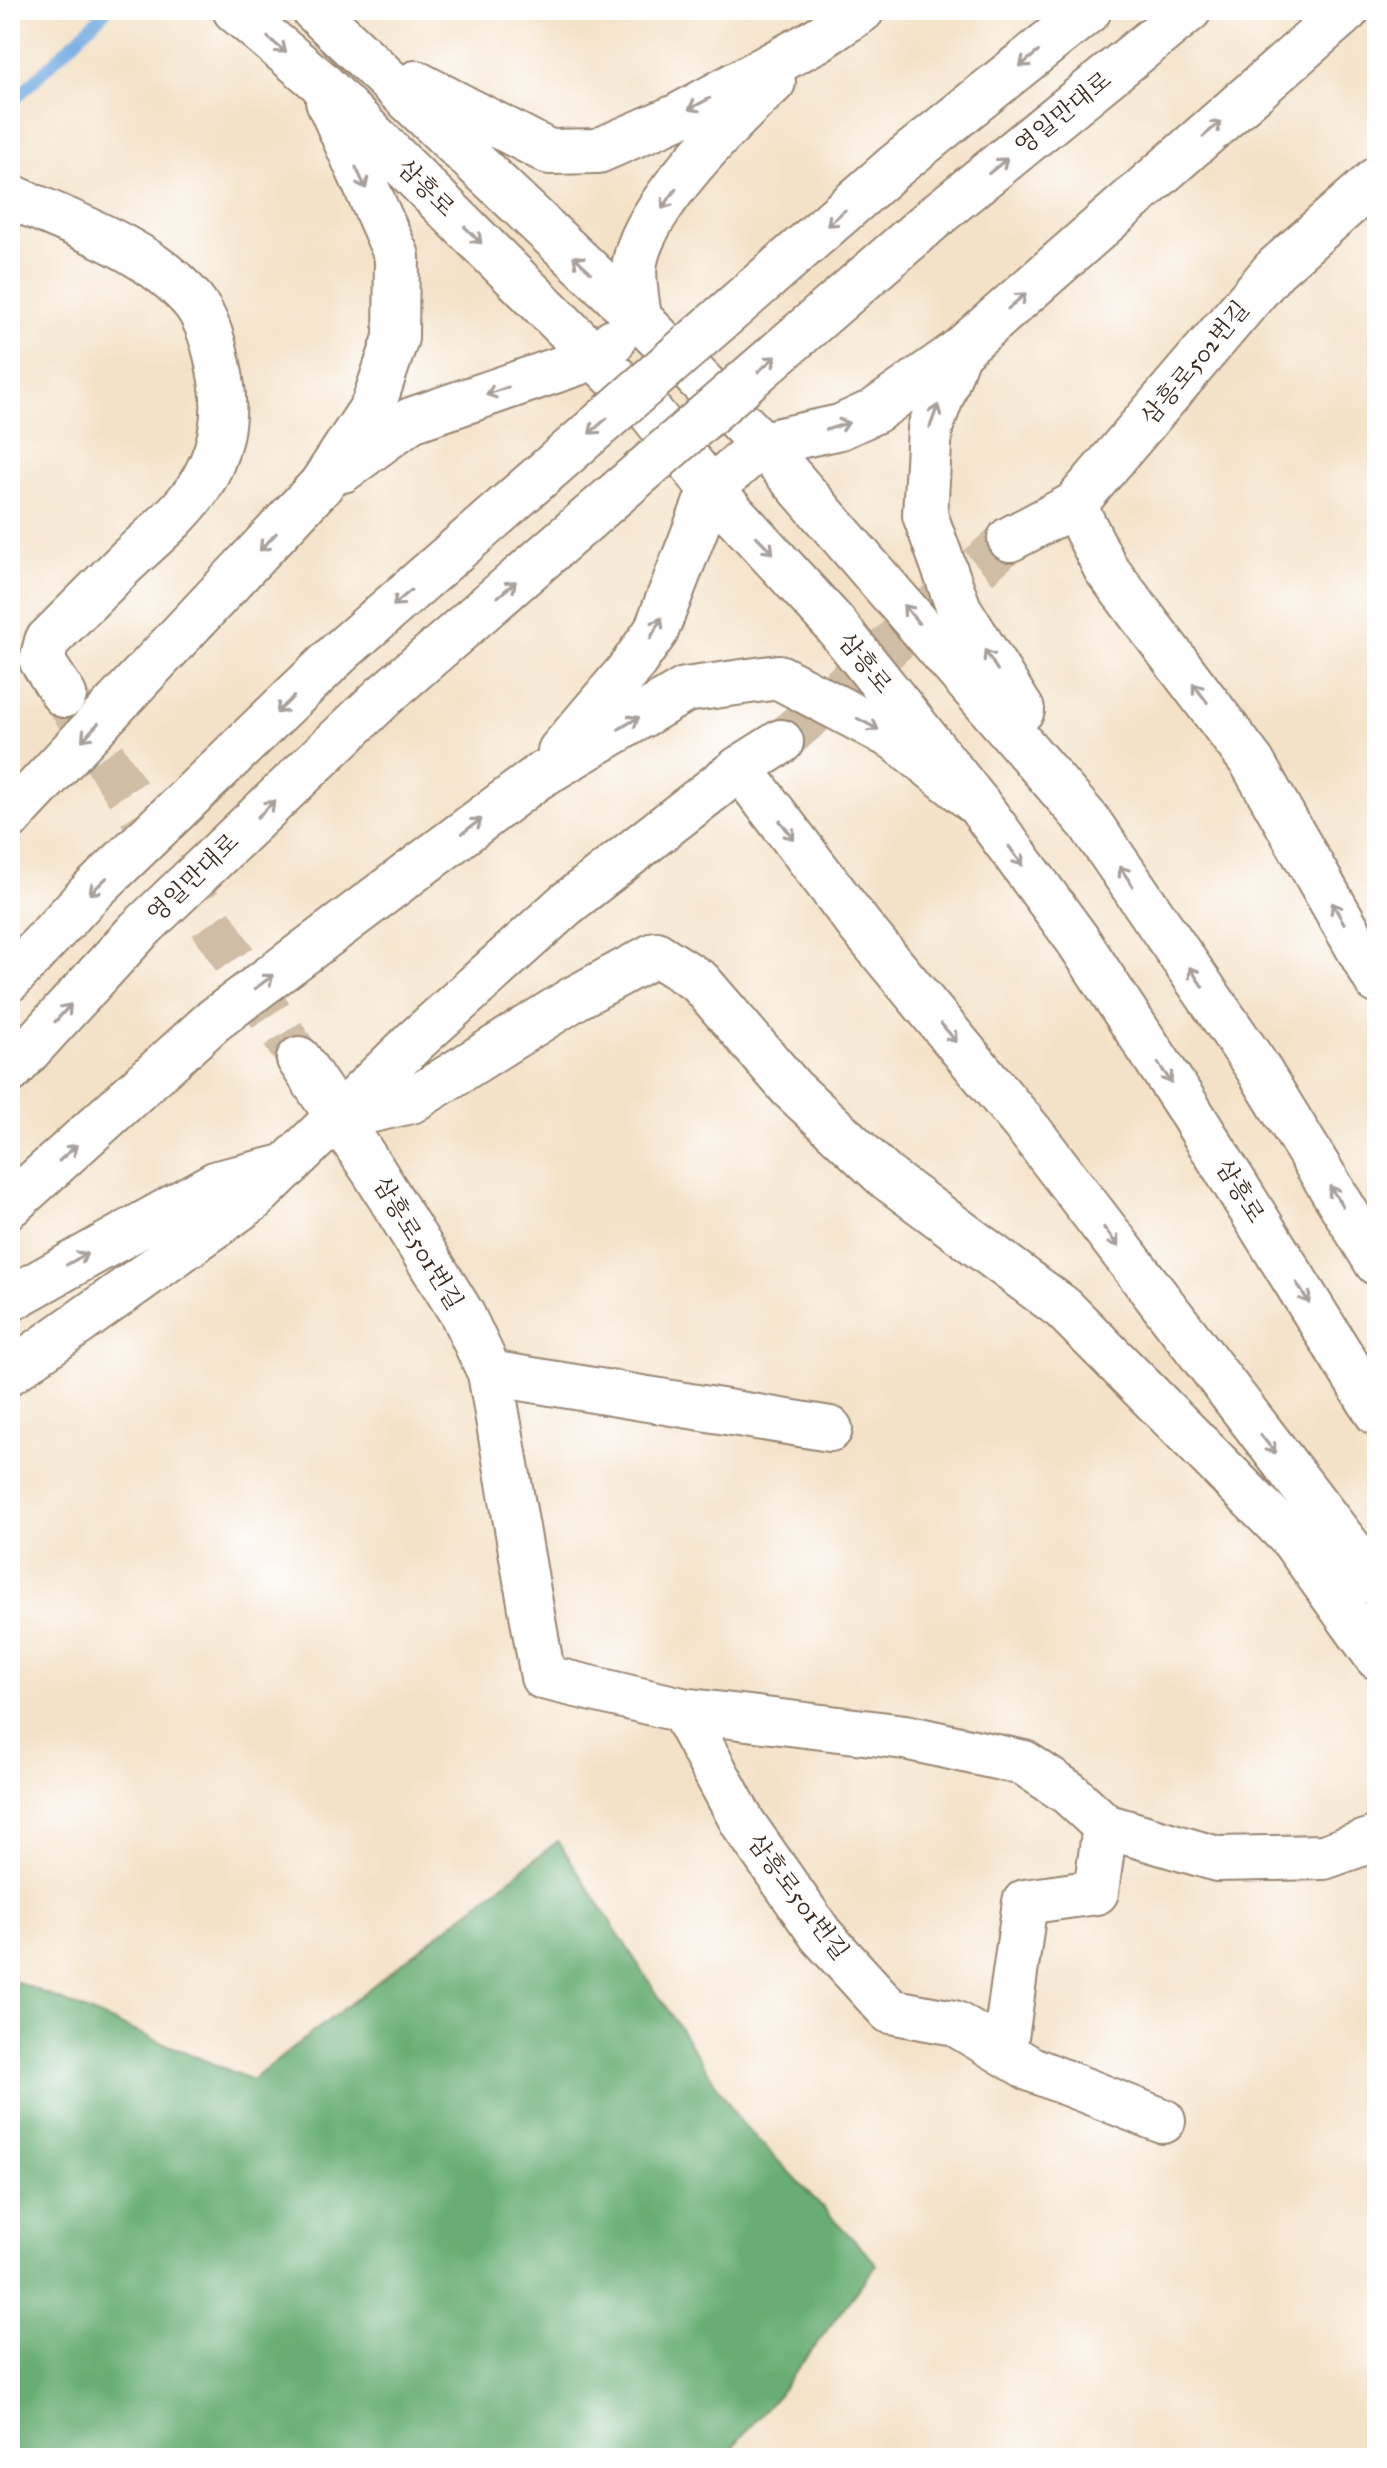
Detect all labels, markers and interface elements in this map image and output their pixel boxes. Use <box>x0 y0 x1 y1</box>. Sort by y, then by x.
one-way arrow <box>266 36 286 54</box>
one-way arrow <box>1019 50 1040 68</box>
street label: 영일만대로 <box>1009 65 1117 161</box>
one-way arrow <box>688 96 711 112</box>
one-way arrow <box>1201 120 1221 138</box>
street label: 삼흥로 <box>391 153 461 223</box>
one-way arrow <box>987 157 1008 175</box>
one-way arrow <box>354 166 369 190</box>
one-way arrow <box>661 187 677 209</box>
one-way arrow <box>826 209 846 227</box>
one-way arrow <box>463 225 482 244</box>
one-way arrow <box>572 256 592 274</box>
one-way arrow <box>1006 292 1026 310</box>
street label: 삼흥로502번길 <box>1134 295 1256 431</box>
one-way arrow <box>756 355 776 373</box>
one-way arrow <box>485 384 510 399</box>
one-way arrow <box>928 404 943 429</box>
one-way arrow <box>588 417 608 435</box>
one-way arrow <box>825 418 850 432</box>
one-way arrow <box>259 532 278 551</box>
one-way arrow <box>755 535 774 554</box>
one-way arrow <box>496 580 517 598</box>
one-way arrow <box>393 589 413 607</box>
one-way arrow <box>902 604 920 624</box>
one-way arrow <box>648 617 664 640</box>
street label: 삼흥로 <box>831 627 899 699</box>
one-way arrow <box>982 649 998 672</box>
one-way arrow <box>1191 683 1208 705</box>
one-way arrow <box>275 696 295 715</box>
one-way arrow <box>617 715 640 731</box>
one-way arrow <box>855 717 879 732</box>
one-way arrow <box>81 722 100 742</box>
one-way arrow <box>256 800 275 819</box>
one-way arrow <box>461 818 482 835</box>
one-way arrow <box>778 819 795 841</box>
street label: 영일만대로 <box>141 827 245 929</box>
one-way arrow <box>1007 845 1024 866</box>
one-way arrow <box>1118 865 1135 887</box>
one-way arrow <box>89 876 108 895</box>
one-way arrow <box>1330 902 1346 925</box>
one-way arrow <box>1188 967 1205 989</box>
one-way arrow <box>253 974 274 991</box>
one-way arrow <box>53 1003 72 1023</box>
one-way arrow <box>940 1023 958 1043</box>
one-way arrow <box>1157 1061 1173 1083</box>
one-way arrow <box>57 1144 77 1162</box>
street label: 삼흥로 <box>1209 1154 1271 1228</box>
street label: 삼흥로501번길 <box>366 1171 470 1315</box>
one-way arrow <box>1328 1185 1344 1208</box>
one-way arrow <box>1102 1226 1119 1247</box>
one-way arrow <box>65 1251 88 1267</box>
one-way arrow <box>1295 1281 1311 1304</box>
one-way arrow <box>1260 1433 1277 1454</box>
street label: 삼흥로501번길 <box>741 1828 855 1966</box>

